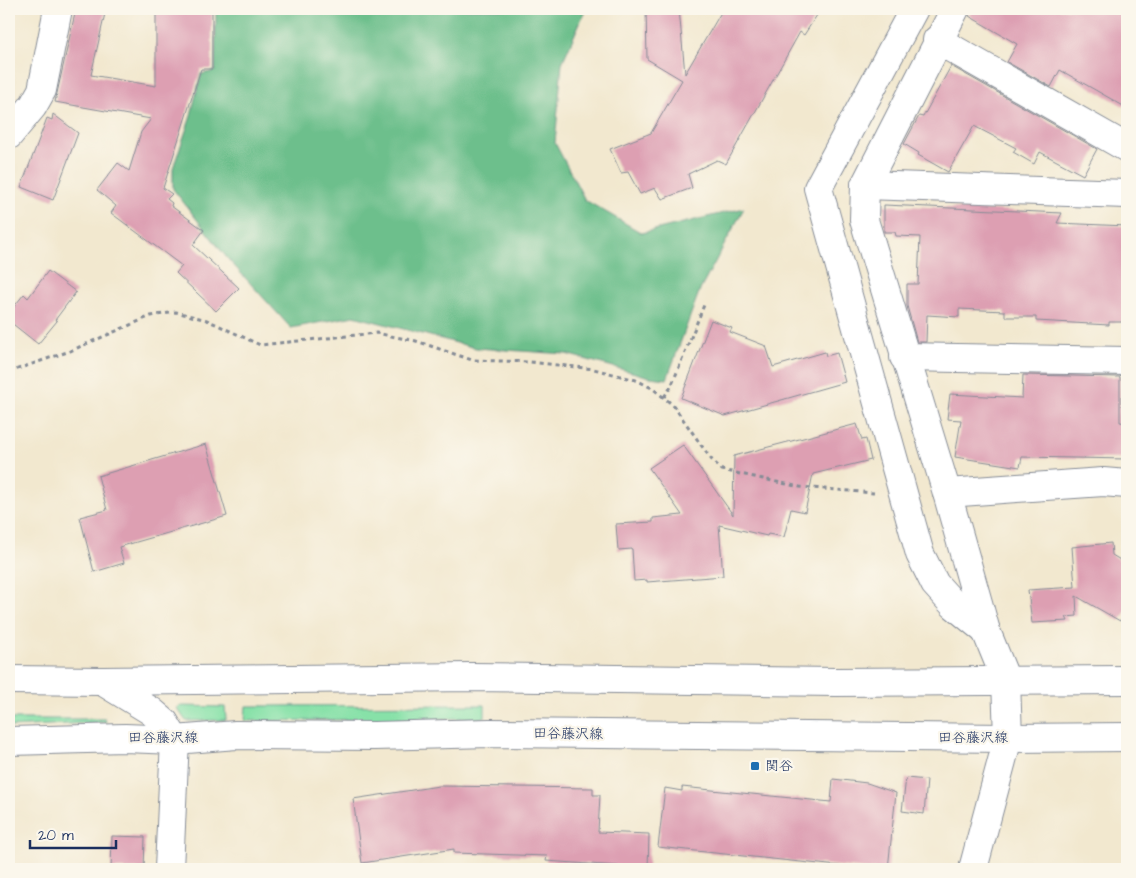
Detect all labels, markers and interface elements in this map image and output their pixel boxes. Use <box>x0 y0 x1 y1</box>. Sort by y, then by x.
street label: 田谷藤沢線 <box>533 723 603 745</box>
street label: 田谷藤沢線 <box>128 728 198 748</box>
street label: 田谷藤沢線 <box>938 728 1008 748</box>
place label: 関谷 <box>765 756 793 776</box>
marker: 関谷 <box>749 760 761 772</box>
scale bar <box>30 818 116 850</box>
text: 20 m <box>38 825 74 846</box>

